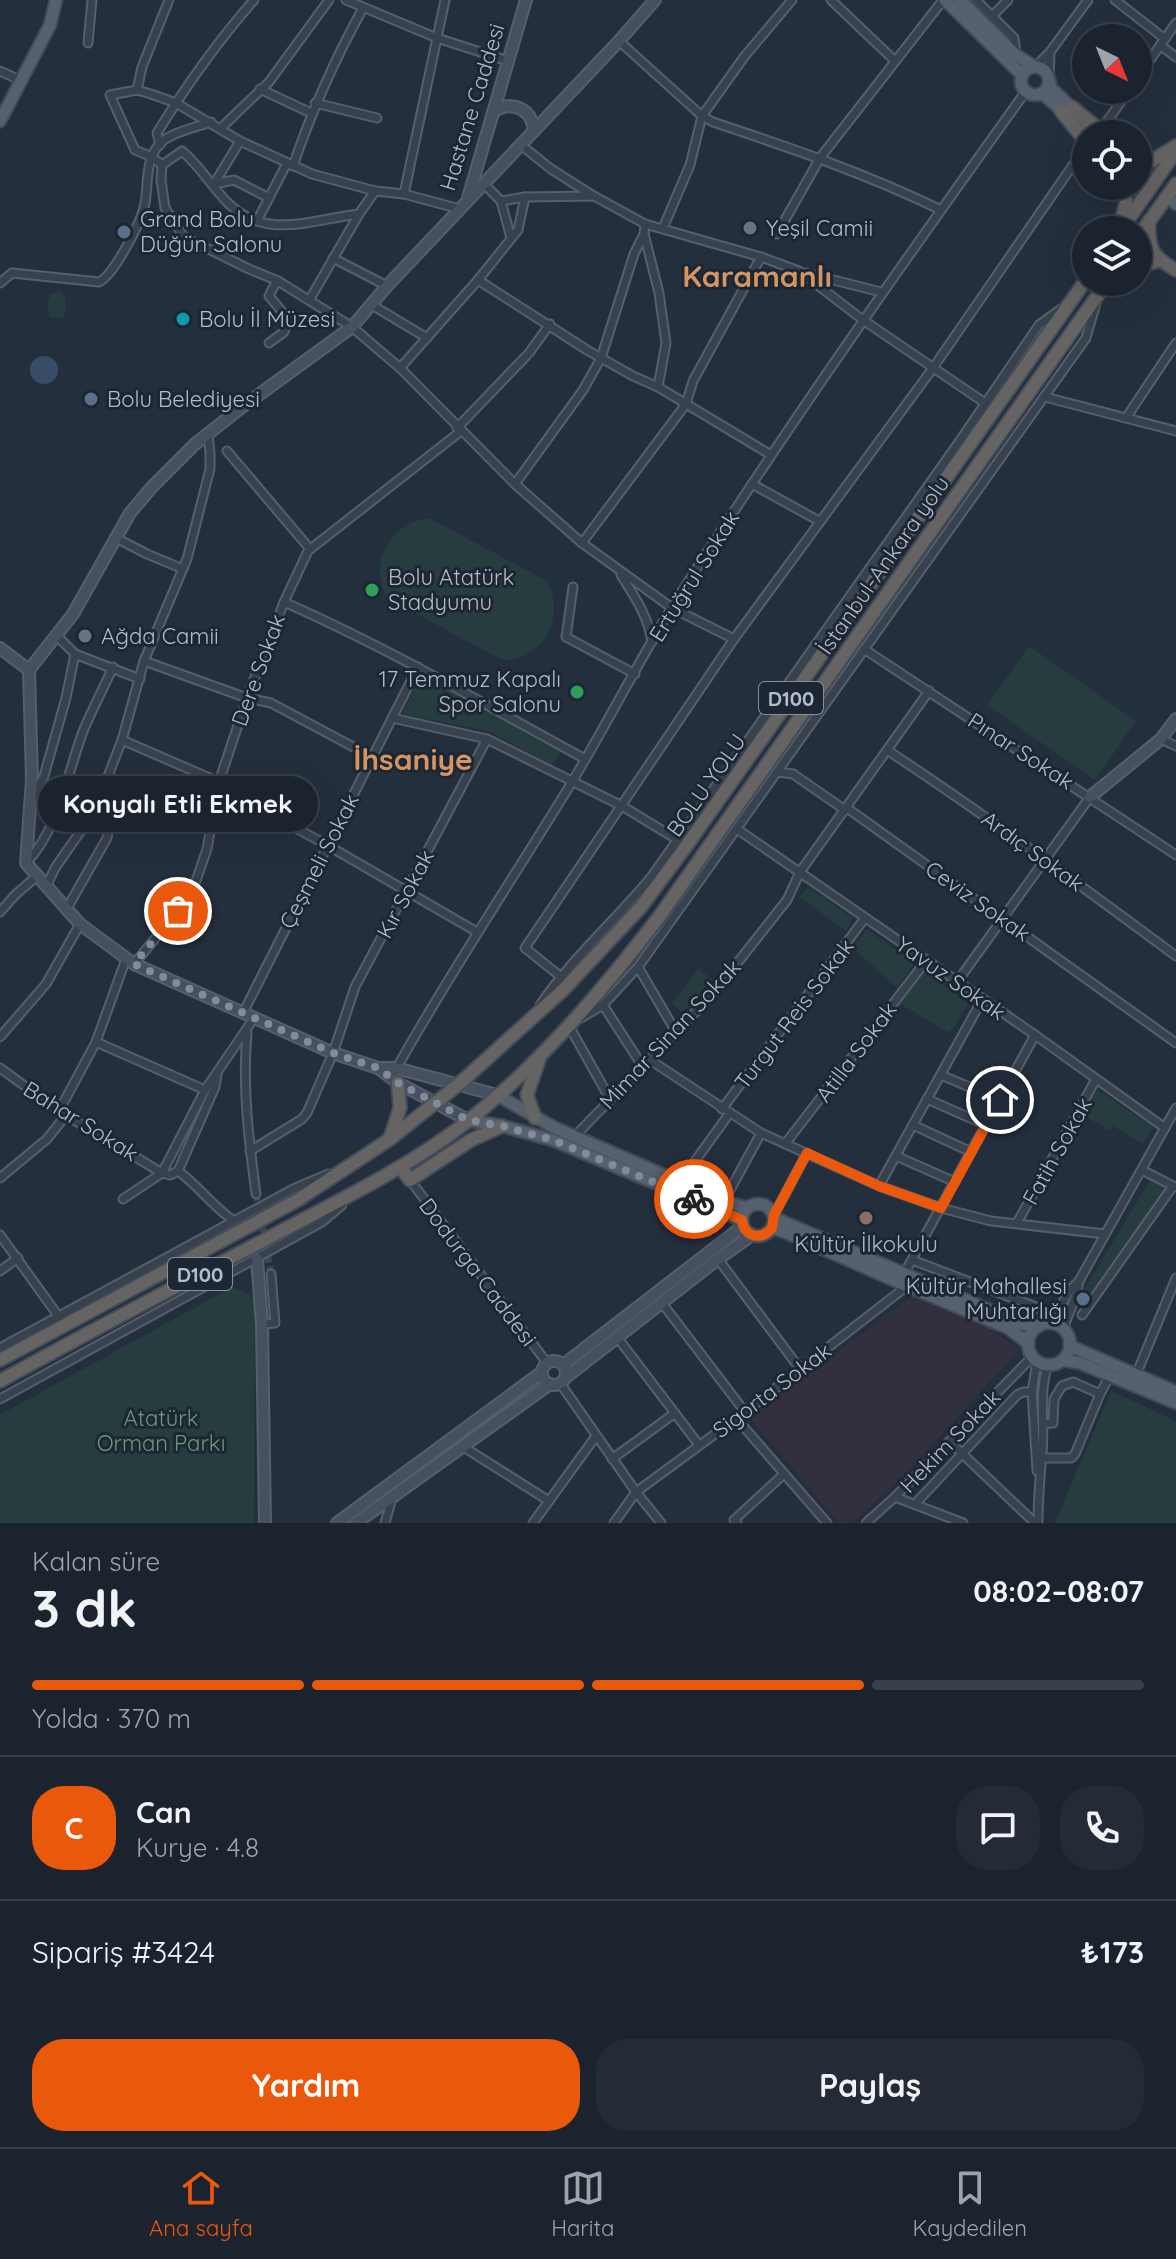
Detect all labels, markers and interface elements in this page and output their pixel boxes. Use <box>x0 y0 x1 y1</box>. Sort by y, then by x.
street label: Hastane Caddesi <box>433 20 511 194</box>
north arrow <box>1072 24 1152 104</box>
map controls <box>1072 24 1152 296</box>
button: locate <box>1072 120 1152 200</box>
place label: Grand Bolu Düğün Salonu <box>140 205 282 258</box>
place label: Yeşil Camii <box>766 214 873 242</box>
button: layers <box>1072 216 1152 296</box>
marker: Yeşil Camii <box>741 219 759 237</box>
marker: Grand Bolu Düğün Salonu <box>115 223 133 241</box>
district label: Karamanlı <box>682 257 832 295</box>
place label: Bolu İl Müzesi <box>199 305 335 333</box>
marker: Bolu İl Müzesi <box>174 310 192 328</box>
place label: Bolu Belediyesi <box>107 385 260 413</box>
marker: Bolu Belediyesi <box>82 390 100 408</box>
street label: İstanbul-Ankara yolu <box>811 470 955 660</box>
street label: Ertuğrul Sokak <box>643 505 745 647</box>
place label: Bolu Atatürk Stadyumu <box>388 563 514 616</box>
marker: Bolu Atatürk Stadyumu <box>363 581 381 599</box>
street label: Dere Sokak <box>225 610 291 730</box>
place label: Ağda Camii <box>101 622 219 650</box>
marker: Ağda Camii <box>76 627 94 645</box>
place label: 17 Temmuz Kapalı Spor Salonu <box>379 665 561 718</box>
road number: D100 <box>759 682 823 714</box>
marker: 17 Temmuz Kapalı Spor Salonu <box>568 683 586 701</box>
street label: Pınar Sokak <box>963 706 1079 796</box>
street label: BOLU YOLU <box>660 728 752 842</box>
district label: İhsaniye <box>353 740 473 778</box>
callout: Konyalı Etli Ekmek <box>38 775 318 831</box>
text: Konyalı Etli Ekmek <box>63 787 293 820</box>
street label: Çeşmeli Sokak <box>273 789 365 933</box>
street label: Ardıç Sokak <box>976 804 1090 898</box>
street label: Kır Sokak <box>370 845 440 943</box>
street label: Ceviz Sokak <box>920 855 1036 947</box>
pin <box>144 877 212 945</box>
icon: bag <box>156 889 200 933</box>
street label: Yavuz Sokak <box>891 930 1011 1026</box>
street label: Turgut Reis Sokak <box>728 933 860 1095</box>
street label: Mimar Sinan Sokak <box>593 953 747 1115</box>
street label: Atilla Sokak <box>809 996 903 1108</box>
pin <box>966 1066 1034 1134</box>
street label: Bahar Sokak <box>18 1075 144 1167</box>
icon: home <box>978 1078 1022 1122</box>
street label: Fatih Sokak <box>1016 1092 1098 1210</box>
courier <box>654 1159 734 1239</box>
icon: bike <box>672 1177 716 1221</box>
street label: Dodurga Caddesi <box>413 1192 543 1352</box>
marker: Kültür İlkokulu <box>857 1209 875 1227</box>
place label: Kültür İlkokulu <box>794 1230 938 1258</box>
road number: D100 <box>168 1258 232 1290</box>
place label: Kültür Mahallesi Muhtarlığı <box>906 1272 1067 1325</box>
marker: Kültür Mahallesi Muhtarlığı <box>1074 1290 1092 1308</box>
street label: Sigorta Sokak <box>707 1336 837 1444</box>
street label: Hekim Sokak <box>894 1383 1006 1499</box>
park label: Atatürk Orman Parkı <box>97 1404 225 1457</box>
text: Kalan süre <box>32 1545 160 1578</box>
text: 08:02–08:07 <box>973 1572 1144 1610</box>
text: 3 dk <box>32 1575 137 1640</box>
text: Yolda · 370 m <box>32 1702 191 1735</box>
button: chat <box>956 1786 1040 1870</box>
button: phone <box>1060 1786 1144 1870</box>
text: Can <box>136 1793 192 1831</box>
text: C <box>65 1809 83 1847</box>
text: Kurye · 4.8 <box>136 1831 259 1864</box>
text: Sipariş #3424 <box>32 1933 215 1971</box>
text: ₺173 <box>1081 1933 1144 1971</box>
button: Yardım <box>32 2039 580 2131</box>
button: Paylaş <box>596 2039 1144 2131</box>
tab: Ana sayfa <box>149 2166 253 2242</box>
tab: Harita <box>551 2166 614 2242</box>
tab: Kaydedilen <box>913 2166 1027 2242</box>

